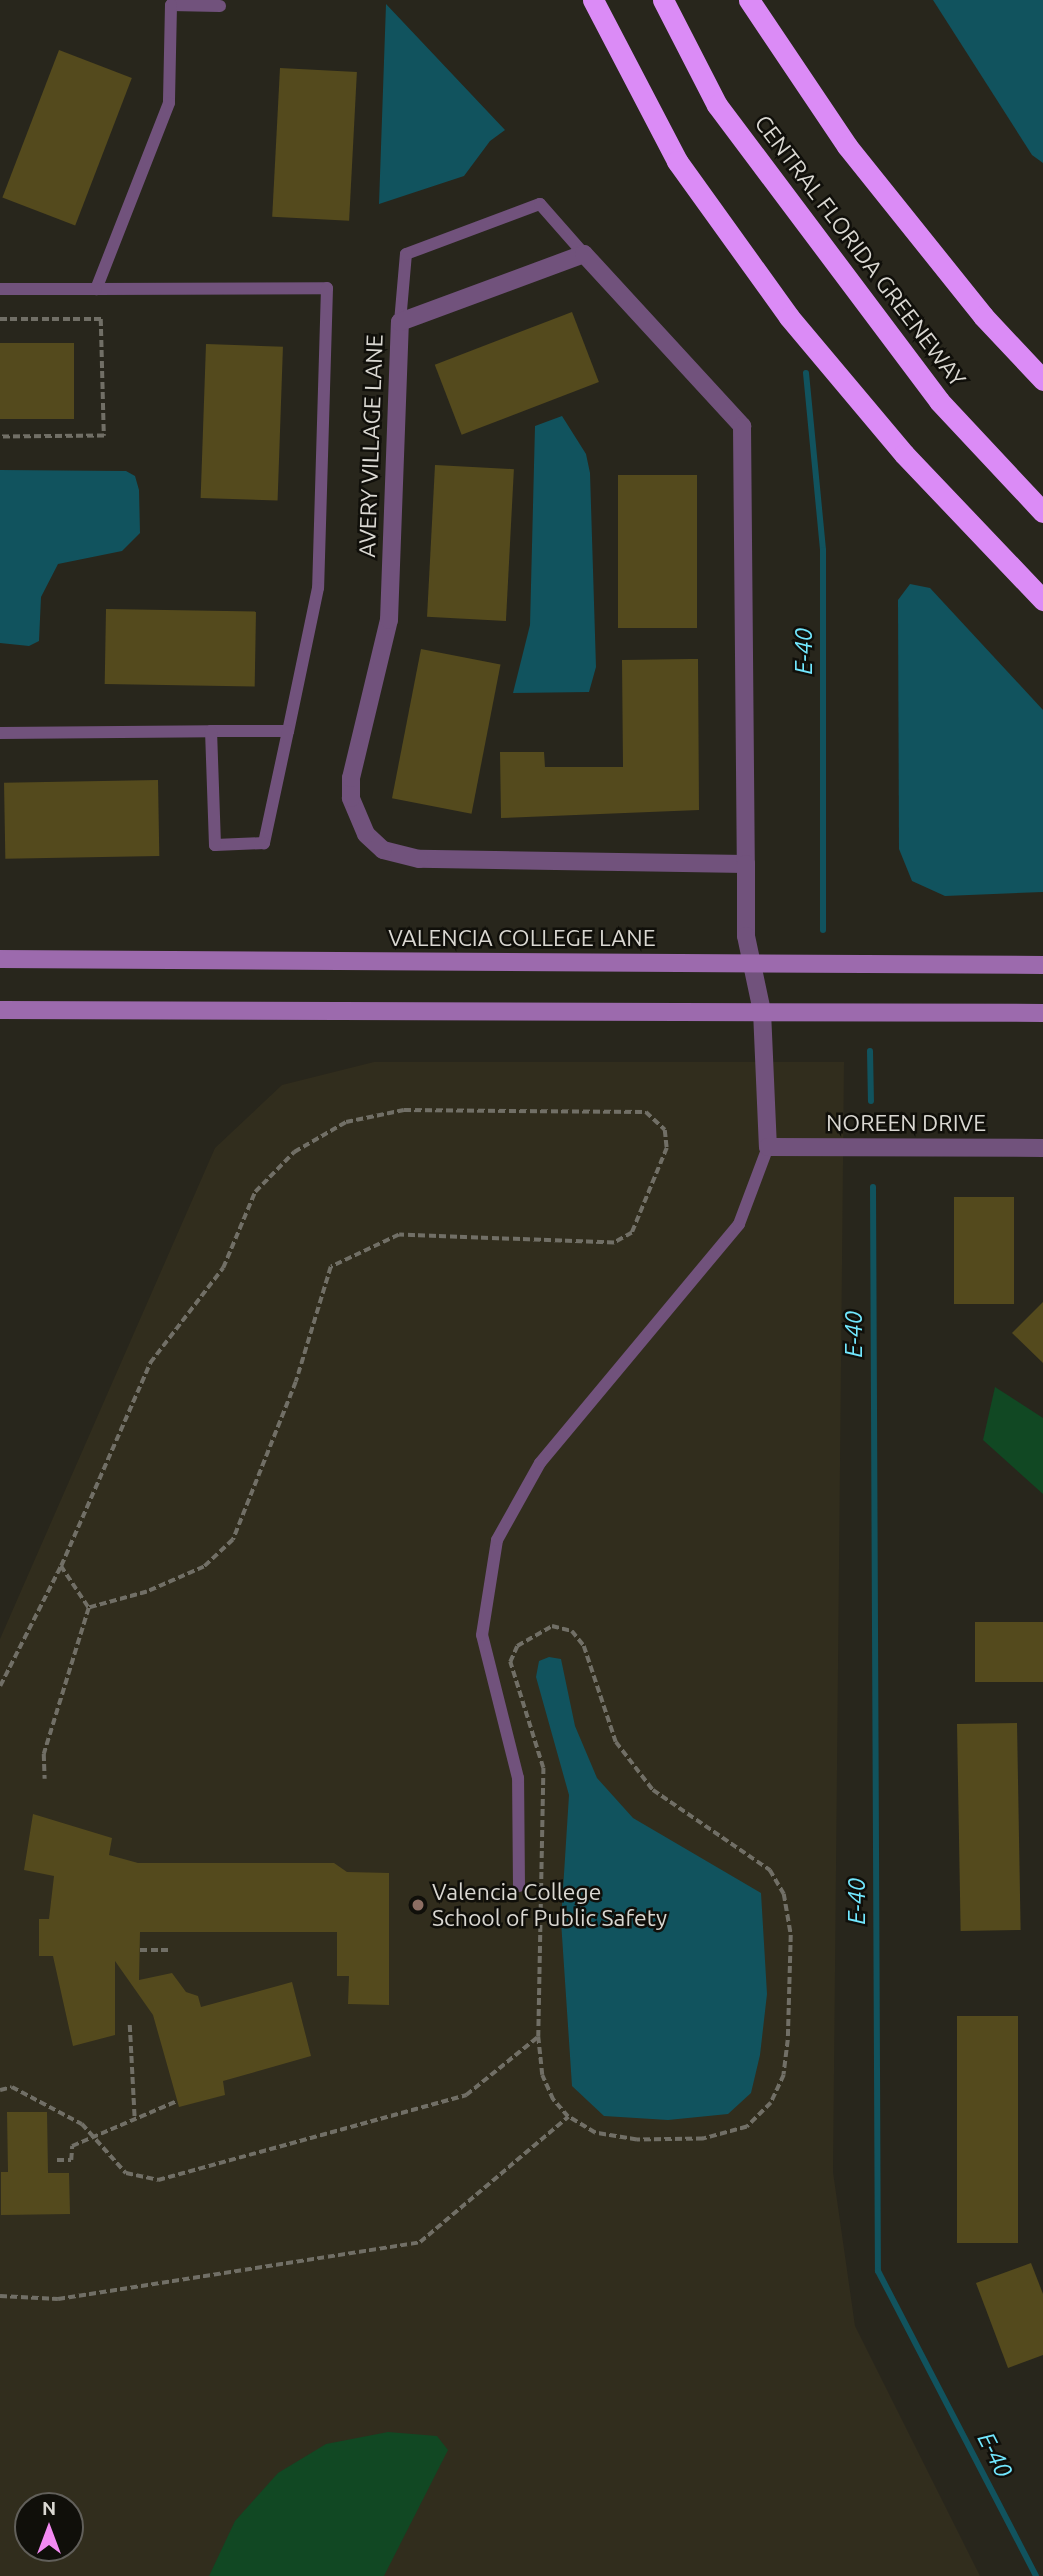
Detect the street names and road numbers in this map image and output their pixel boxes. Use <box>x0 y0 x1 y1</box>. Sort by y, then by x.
street label: CENTRAL FLORIDA GREENEWAY <box>749 110 971 392</box>
street label: AVERY VILLAGE LANE <box>353 334 389 558</box>
street label: VALENCIA COLLEGE LANE <box>388 924 656 952</box>
street label: NOREEN DRIVE <box>826 1109 986 1137</box>

